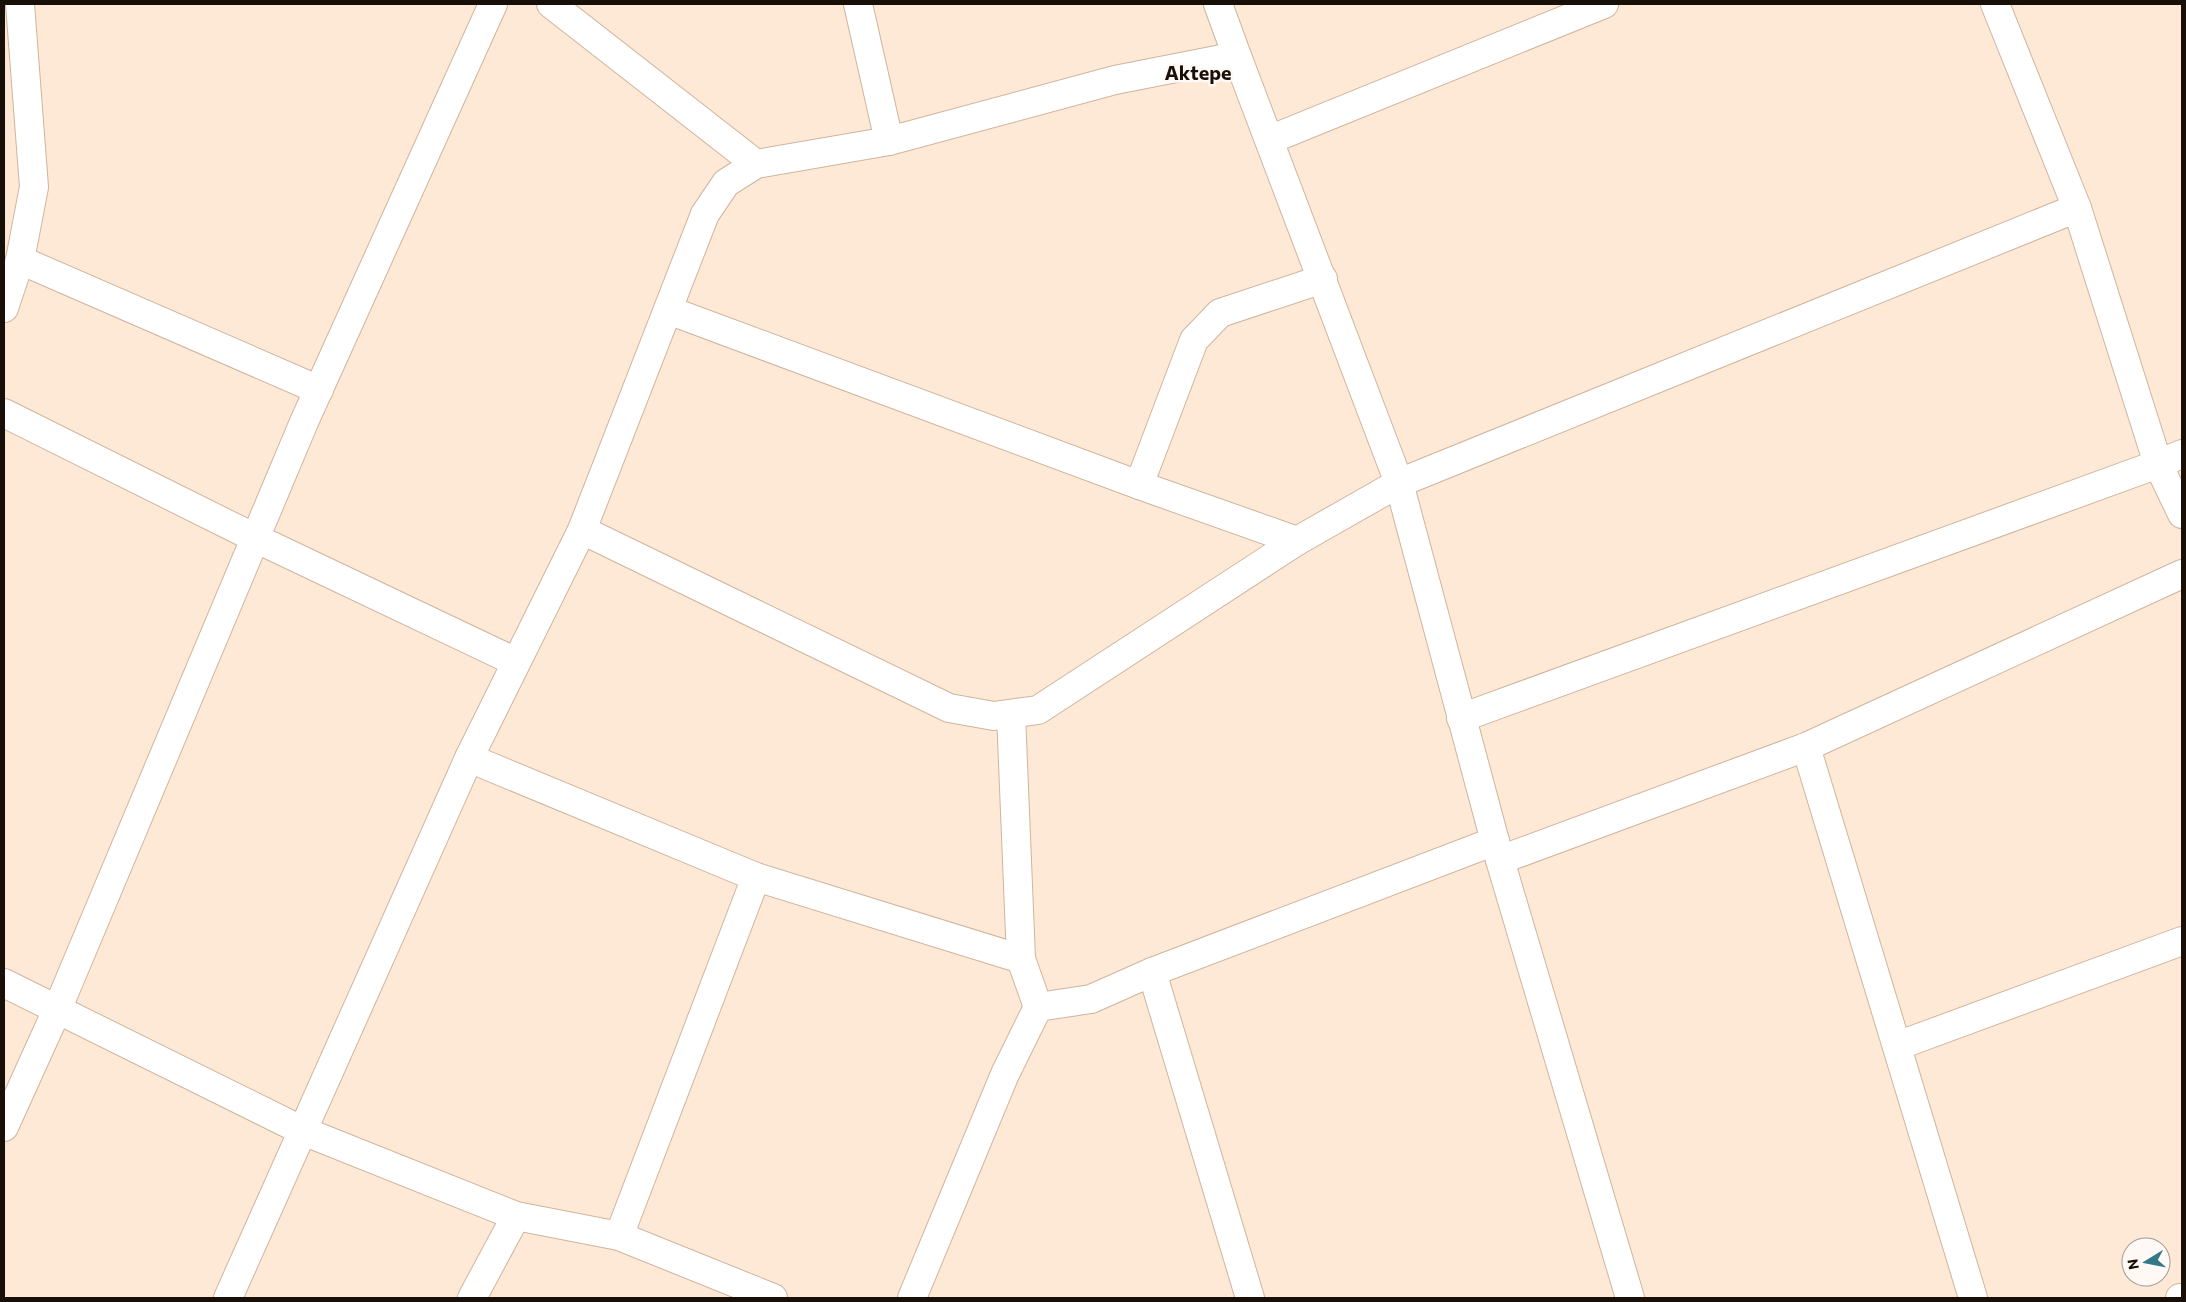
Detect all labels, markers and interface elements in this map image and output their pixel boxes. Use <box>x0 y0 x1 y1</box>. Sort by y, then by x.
district label: Aktepe <box>1164 60 1232 84</box>
north arrow <box>2121 1237 2171 1287</box>
text: N <box>2123 1258 2142 1271</box>

